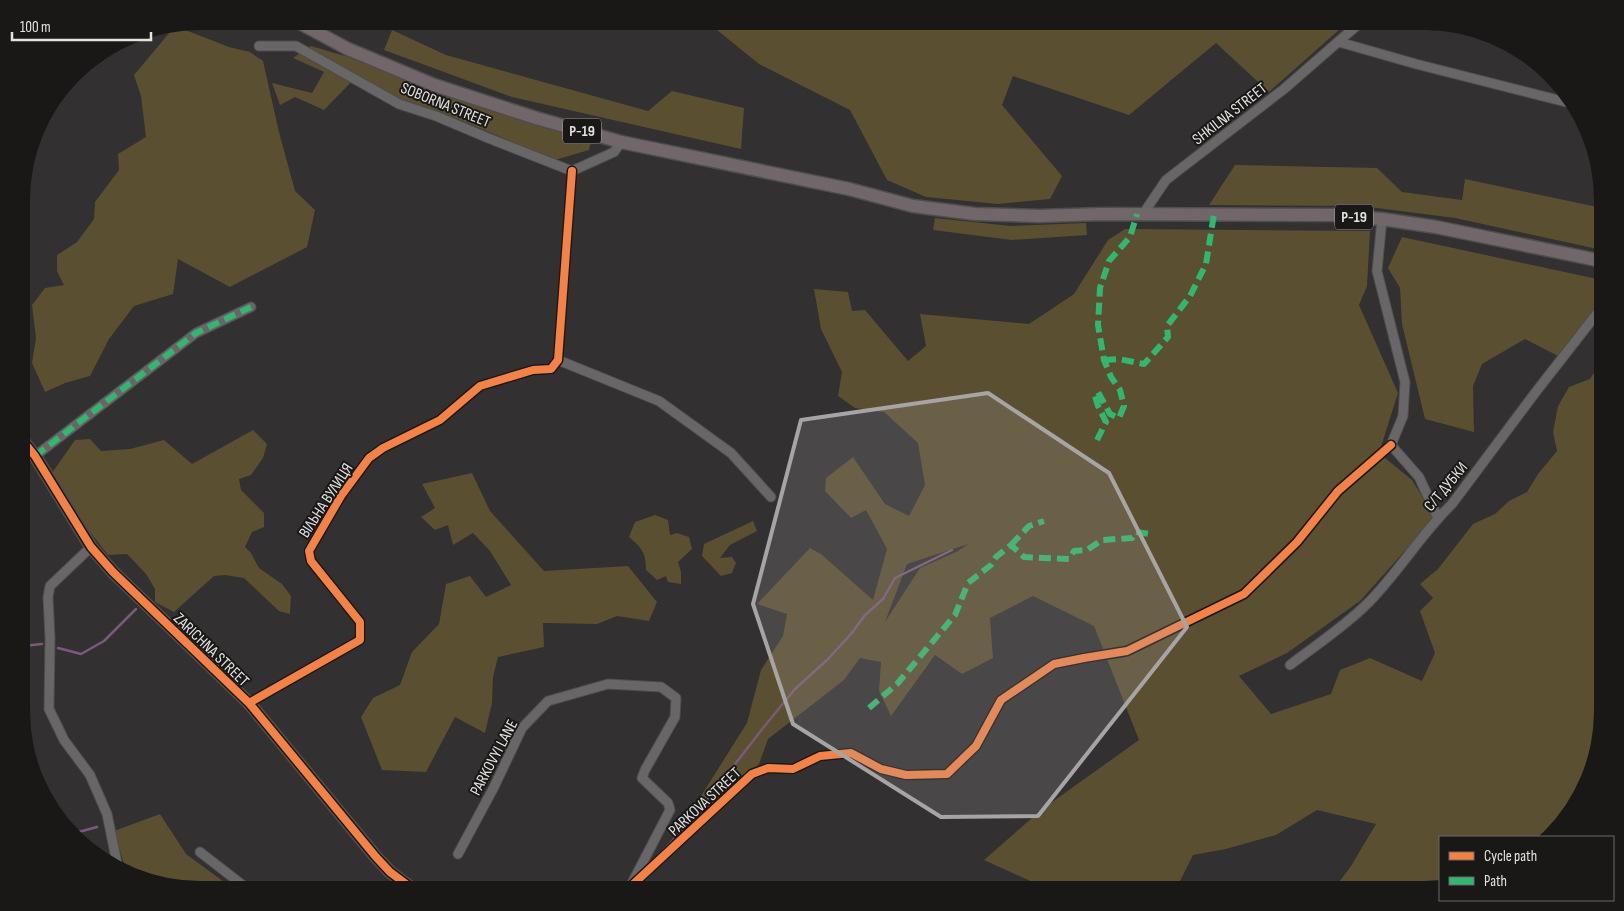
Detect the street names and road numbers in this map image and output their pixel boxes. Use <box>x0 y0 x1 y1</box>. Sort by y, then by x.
street label: SOBORNA STREET <box>398 79 493 132</box>
street label: SHKILNA STREET <box>1189 79 1271 149</box>
road number: Р-19 <box>563 118 601 144</box>
road number: Р-19 <box>1335 204 1373 230</box>
street label: С/Т ДУБКИ <box>1420 459 1472 515</box>
street label: ВІЛЬНА ВУЛИЦЯ <box>295 460 357 542</box>
street label: ZARICHNA STREET <box>169 609 253 691</box>
street label: PARKOVYI LANE <box>466 717 522 799</box>
street label: PARKOVA STREET <box>665 763 745 840</box>

